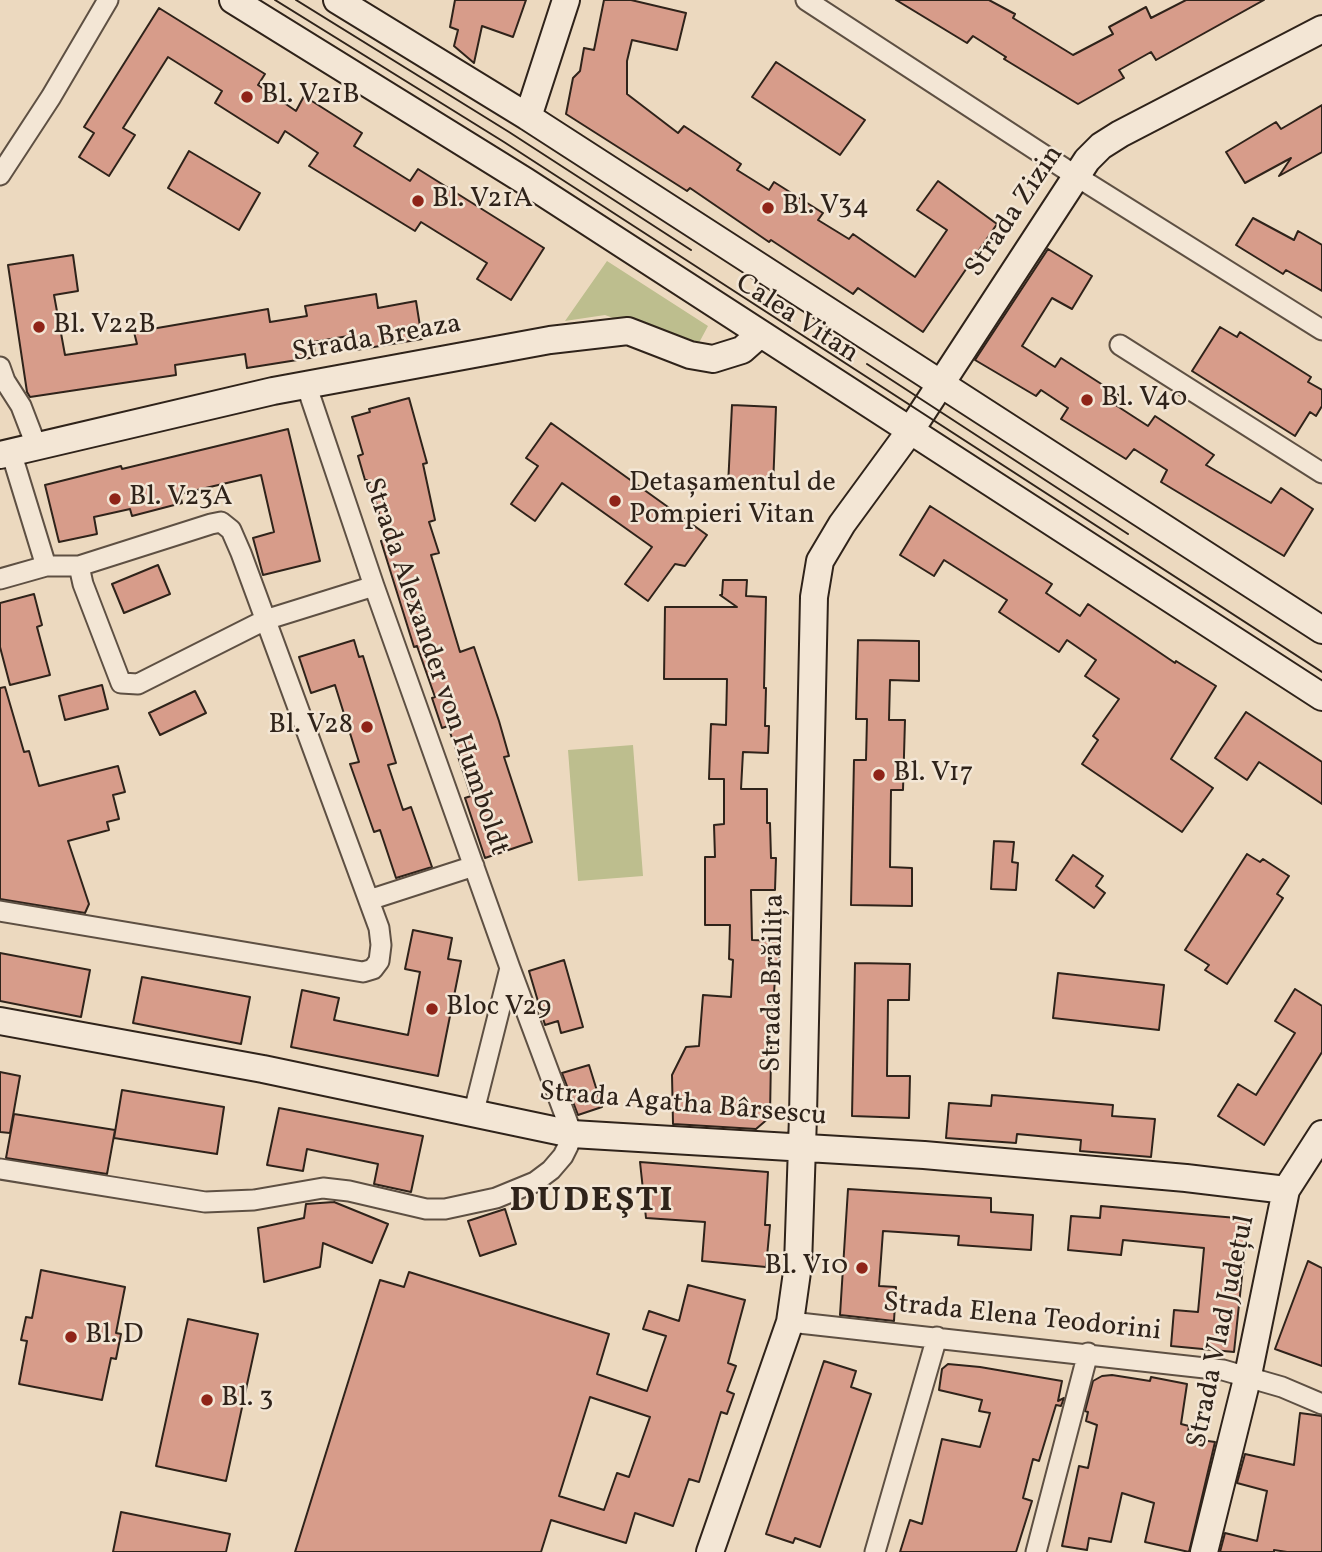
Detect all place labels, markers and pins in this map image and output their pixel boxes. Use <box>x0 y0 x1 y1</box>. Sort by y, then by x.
place label: Bl. V21B <box>261 80 360 114</box>
marker: Bl. V21B <box>239 89 255 105</box>
place label: Bl. V21A <box>432 184 533 218</box>
place label: Bl. V34 <box>782 191 869 225</box>
marker: Bl. V21A <box>410 193 426 209</box>
marker: Bl. V34 <box>760 200 776 216</box>
place label: Bl. V22B <box>53 310 156 344</box>
marker: Bl. V22B <box>31 319 47 335</box>
place label: Bl. V40 <box>1101 383 1187 417</box>
marker: Bl. V40 <box>1079 392 1095 408</box>
place label: Detașamentul de Pompieri Vitan <box>629 468 836 534</box>
place label: Bl. V23A <box>129 482 233 516</box>
marker: Bl. V23A <box>107 491 123 507</box>
marker: Detașamentul de Pompieri Vitan <box>607 493 623 509</box>
place label: Bl. V28 <box>268 710 353 744</box>
marker: Bl. V28 <box>359 719 375 735</box>
place label: Bl. V17 <box>893 758 973 792</box>
marker: Bl. V17 <box>871 767 887 783</box>
place label: Bloc V29 <box>446 992 551 1026</box>
marker: Bloc V29 <box>424 1001 440 1017</box>
place label: Bl. V10 <box>764 1251 848 1285</box>
marker: Bl. V10 <box>854 1260 870 1276</box>
place label: Bl. D <box>85 1320 143 1354</box>
marker: Bl. D <box>63 1329 79 1345</box>
place label: Bl. 3 <box>221 1383 273 1417</box>
marker: Bl. 3 <box>199 1392 215 1408</box>

